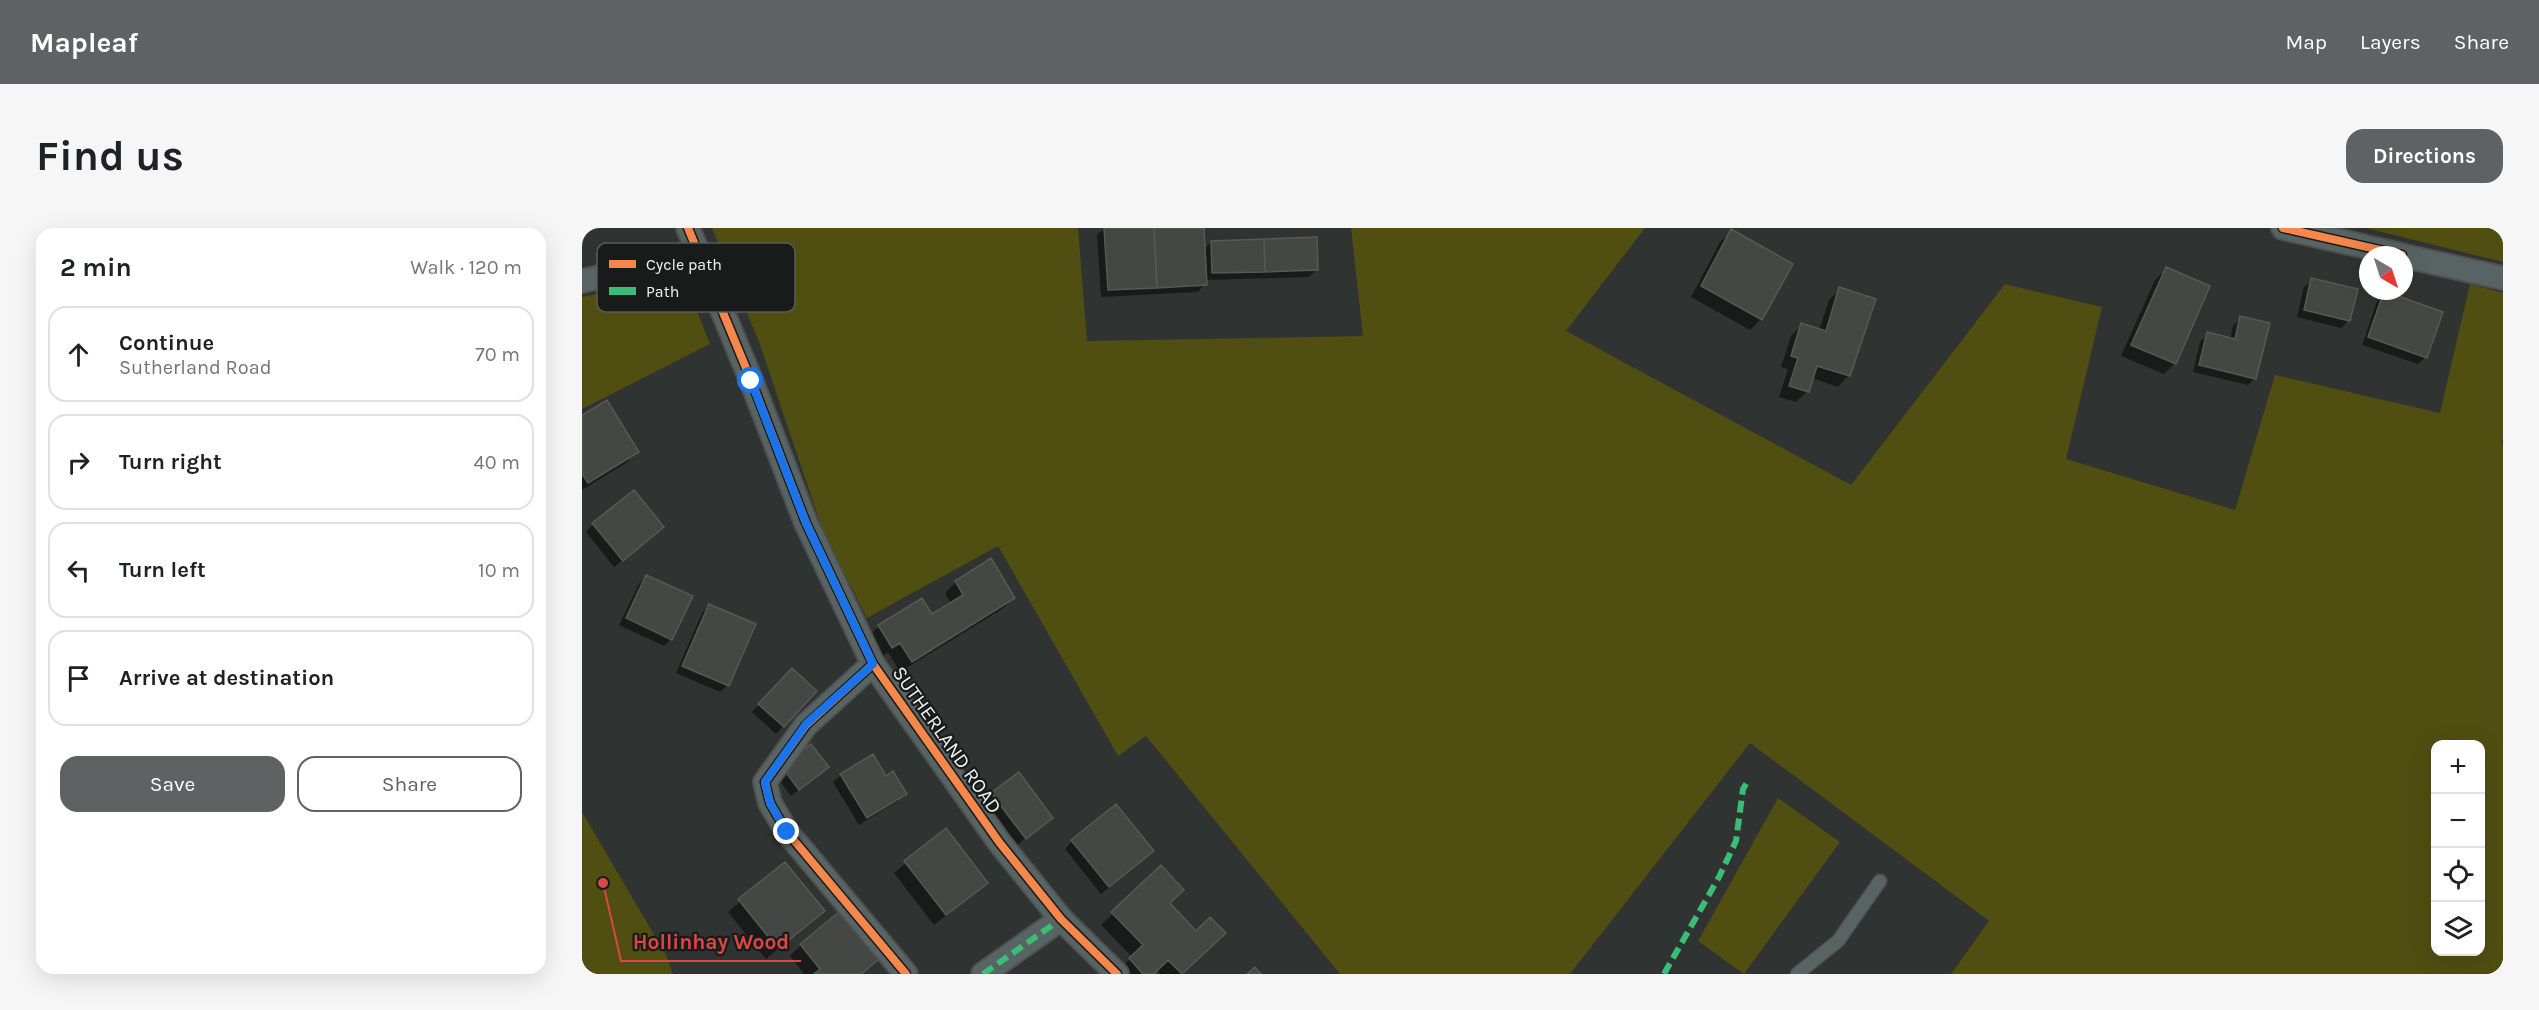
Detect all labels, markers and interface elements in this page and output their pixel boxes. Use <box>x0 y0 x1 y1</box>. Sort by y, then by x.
text: Mapleaf <box>30 26 138 59</box>
text: Map <box>2285 30 2327 54</box>
text: Layers <box>2360 30 2421 54</box>
text: Share <box>2454 30 2509 54</box>
button: Directions <box>2346 129 2503 183</box>
text: Find us <box>36 131 184 181</box>
legend <box>597 243 795 312</box>
north arrow <box>2359 246 2413 300</box>
text: 2 min <box>60 252 132 283</box>
text: Cycle path <box>646 255 722 274</box>
text: Walk · 120 m <box>410 256 522 279</box>
text: Path <box>646 282 679 301</box>
text: Continue <box>119 330 214 356</box>
icon: ahead <box>62 338 95 371</box>
text: 70 m <box>475 343 520 366</box>
text: Sutherland Road <box>119 356 272 379</box>
route start <box>737 367 763 393</box>
icon: right <box>62 446 95 479</box>
text: Turn right <box>119 449 222 475</box>
text: 40 m <box>474 451 520 474</box>
icon: left <box>62 554 95 587</box>
text: Turn left <box>119 557 206 583</box>
text: 10 m <box>478 559 520 582</box>
icon: arrive <box>62 662 95 695</box>
street label: SUTHERLAND ROAD <box>888 662 1006 818</box>
text: Arrive at destination <box>119 665 334 691</box>
map controls <box>2431 740 2485 956</box>
button: + <box>2431 740 2485 794</box>
button: Save <box>60 756 285 812</box>
button: Share <box>297 756 522 812</box>
button: − <box>2431 794 2485 848</box>
route end <box>773 818 799 844</box>
button: locate <box>2431 848 2485 902</box>
button: layers <box>2431 902 2485 956</box>
callout: Hollinhay Wood <box>621 922 801 961</box>
text: Hollinhay Wood <box>633 930 789 954</box>

